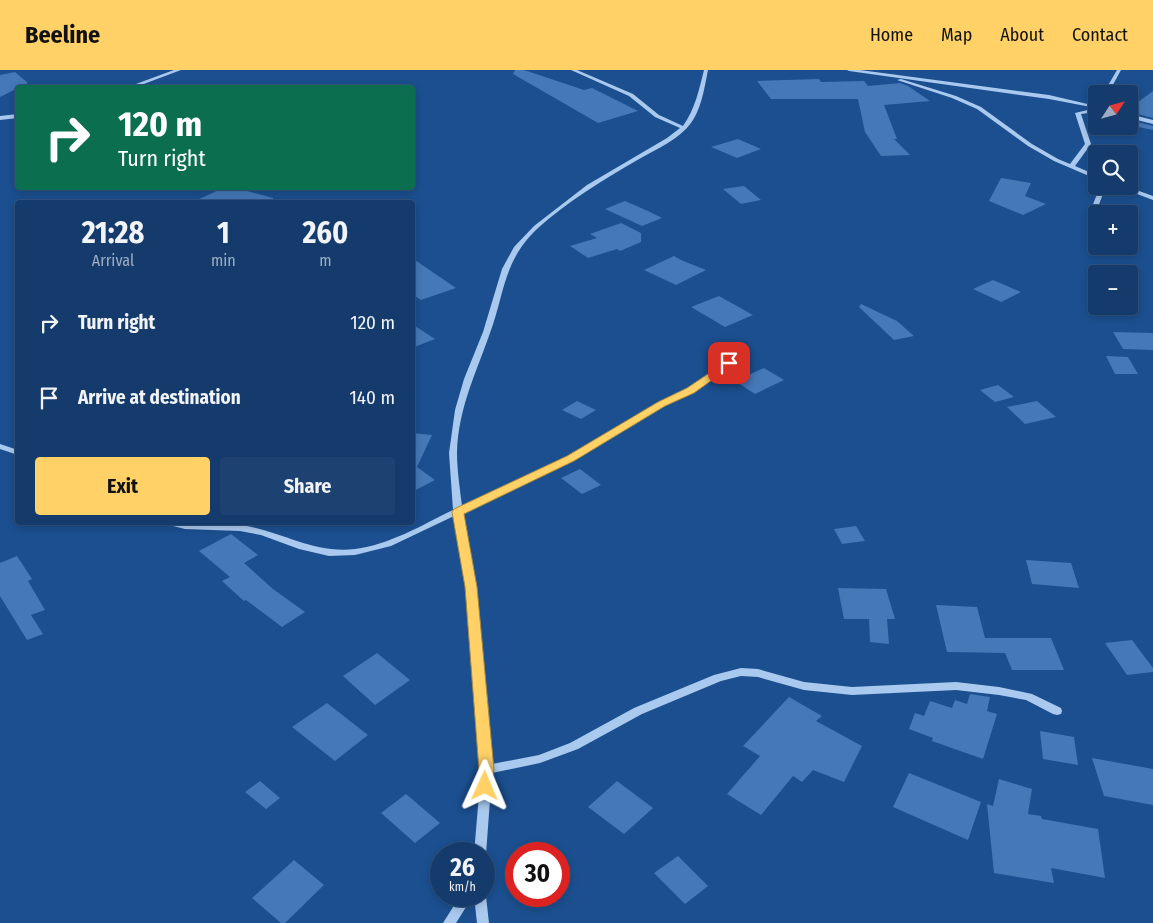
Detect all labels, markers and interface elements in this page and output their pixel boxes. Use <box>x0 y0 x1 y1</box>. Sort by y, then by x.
text: Beeline <box>25 21 100 49</box>
text: Home <box>870 24 913 46</box>
text: Map <box>941 24 972 46</box>
text: About <box>1000 24 1044 46</box>
text: Contact <box>1072 24 1128 46</box>
north arrow <box>1088 85 1138 135</box>
map controls <box>1088 85 1138 315</box>
text: 120 m <box>118 103 202 145</box>
icon: right <box>35 105 100 170</box>
text: Turn right <box>118 145 206 172</box>
button: search <box>1088 145 1138 195</box>
button: + <box>1088 205 1138 255</box>
text: 21:28 <box>82 215 144 251</box>
text: 1 <box>217 215 230 251</box>
text: 260 <box>302 215 348 251</box>
text: Arrival <box>92 251 134 270</box>
text: min <box>211 251 236 270</box>
text: m <box>319 251 332 270</box>
button: − <box>1088 265 1138 315</box>
icon: right <box>35 309 63 337</box>
text: Turn right <box>78 311 155 334</box>
text: 120 m <box>350 311 395 334</box>
pin <box>708 342 750 384</box>
icon: arrive <box>715 349 743 377</box>
icon: arrive <box>35 384 63 412</box>
text: Arrive at destination <box>78 386 241 409</box>
text: 140 m <box>349 386 395 409</box>
button: Exit <box>35 457 210 515</box>
button: Share <box>220 457 395 515</box>
position arrow <box>458 759 510 811</box>
speed limit sign: 30 <box>505 842 570 907</box>
text: 26 <box>450 853 475 883</box>
text: km/h <box>449 880 476 894</box>

